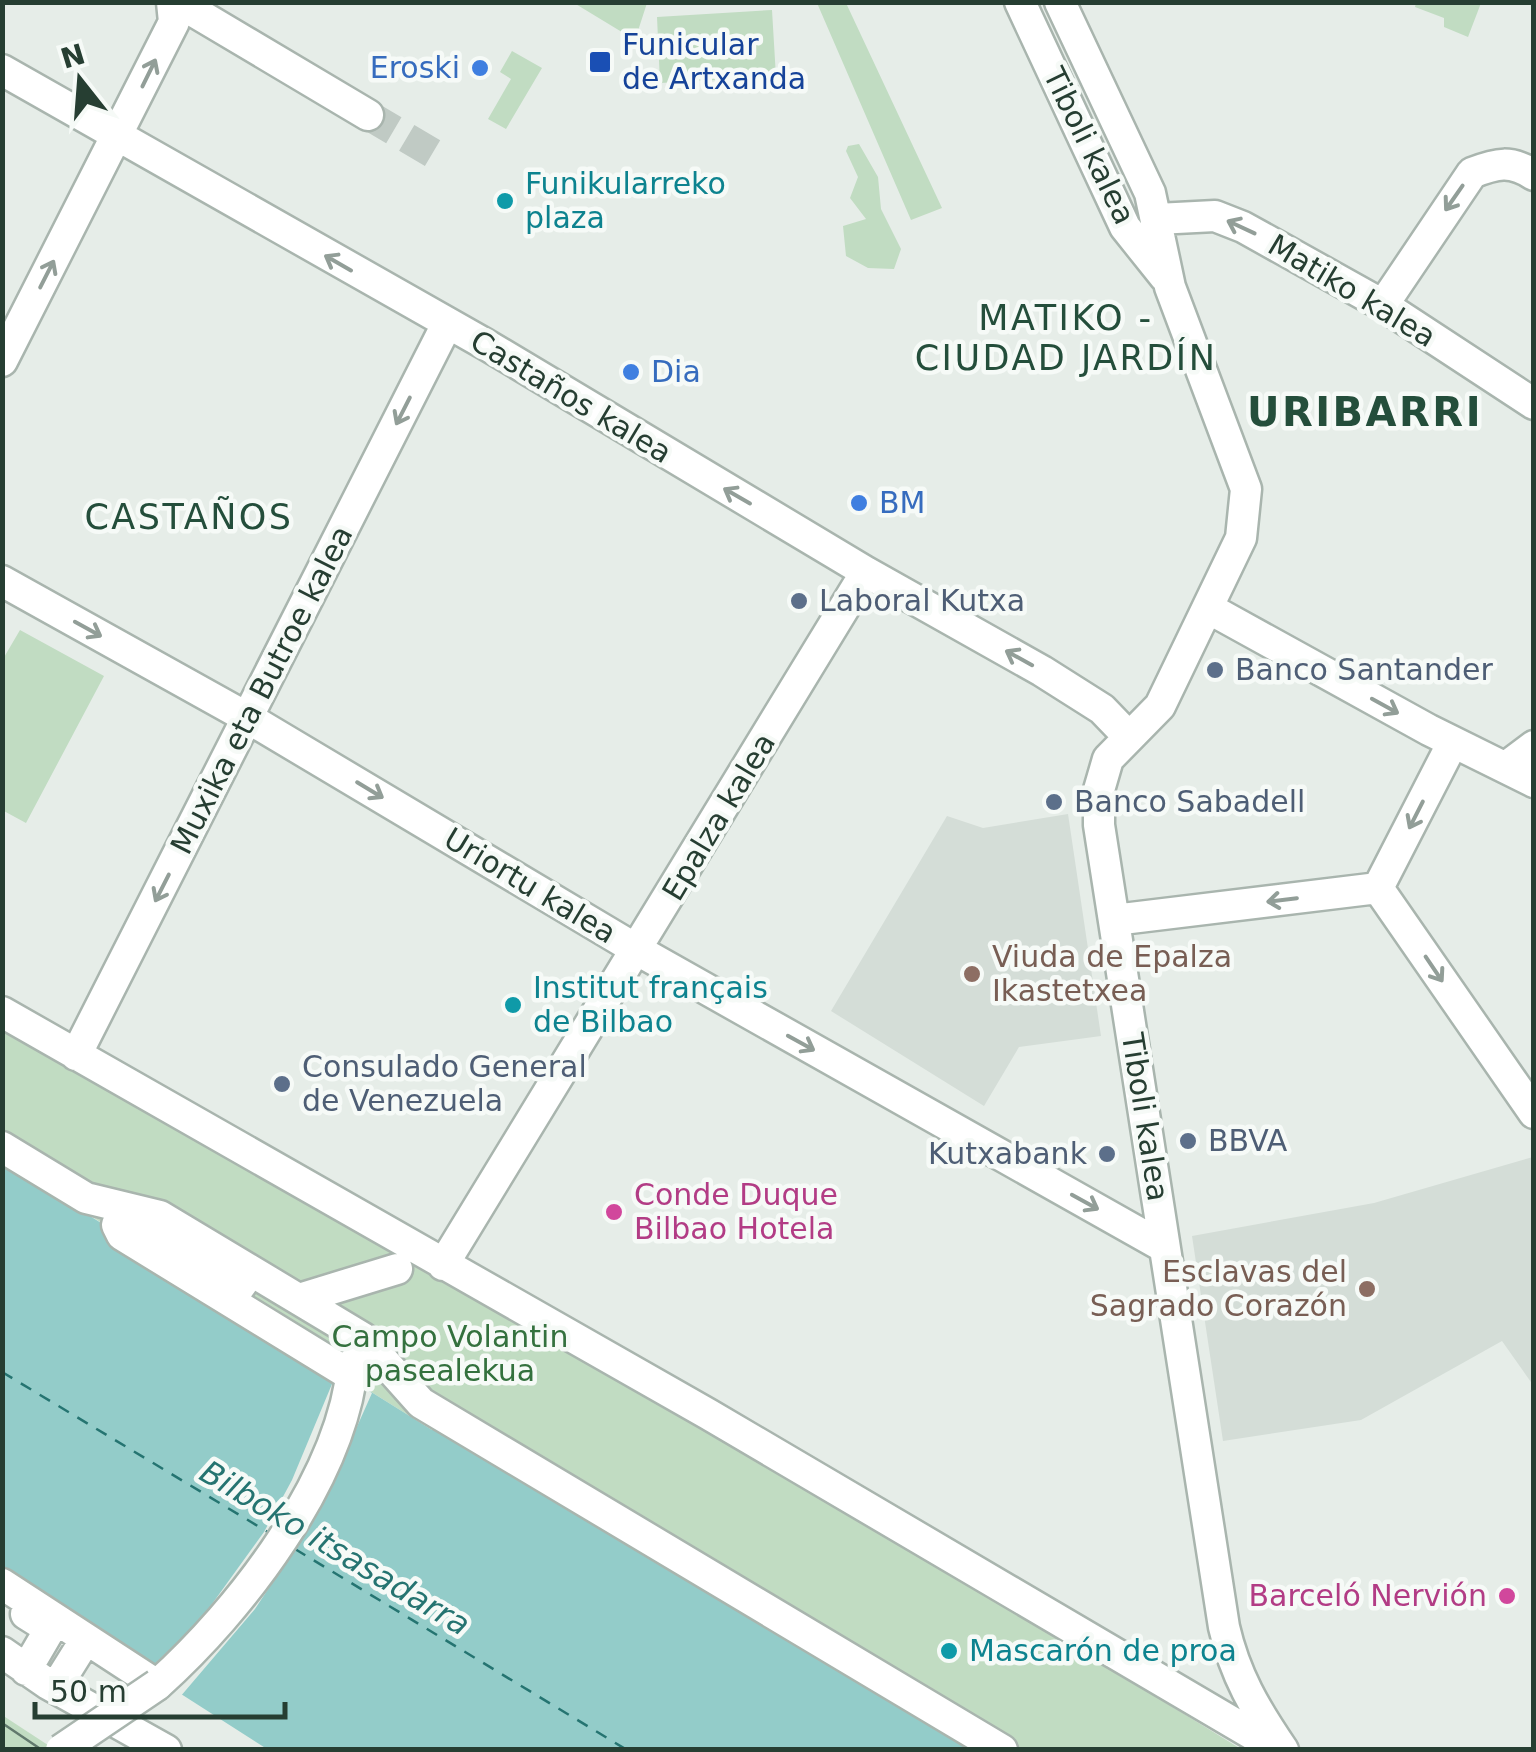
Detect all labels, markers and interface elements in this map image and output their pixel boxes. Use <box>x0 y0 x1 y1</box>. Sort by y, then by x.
place label: Funicular de Artxanda <box>622 27 806 96</box>
north arrow <box>30 30 130 130</box>
text: N <box>57 37 89 76</box>
marker: Funicular de Artxanda <box>587 49 613 75</box>
place label: Eroski <box>370 50 460 85</box>
marker: Eroski <box>469 57 491 79</box>
one-way arrow <box>141 59 160 89</box>
street label: Tiboli kalea <box>1036 61 1142 230</box>
place label: Funikularreko plaza <box>525 166 726 235</box>
one-way arrow <box>1444 184 1465 212</box>
marker: Funikularreko plaza <box>494 190 516 212</box>
one-way arrow <box>1227 217 1257 236</box>
street label: Matiko kalea <box>1262 227 1442 354</box>
one-way arrow <box>323 253 353 273</box>
one-way arrow <box>38 259 57 289</box>
district label: MATIKO - CIUDAD JARDÍN <box>915 298 1217 378</box>
street label: Castaños kalea <box>465 323 678 470</box>
place label: Dia <box>651 354 701 389</box>
marker: Dia <box>620 361 642 383</box>
district label: URIBARRI <box>1247 389 1483 435</box>
one-way arrow <box>393 395 412 425</box>
place label: BM <box>879 485 925 520</box>
one-way arrow <box>724 486 752 506</box>
marker: BM <box>848 492 870 514</box>
district label: CASTAÑOS <box>84 496 294 537</box>
street label: Muxika eta Butroe kalea <box>163 520 360 860</box>
place label: Laboral Kutxa <box>819 583 1025 618</box>
marker: Laboral Kutxa <box>788 590 810 612</box>
one-way arrow <box>72 619 102 639</box>
one-way arrow <box>1005 647 1035 667</box>
place label: Banco Santander <box>1235 652 1493 687</box>
marker: Banco Santander <box>1204 659 1226 681</box>
one-way arrow <box>1370 697 1399 717</box>
street label: Epalza kalea <box>655 727 782 907</box>
one-way arrow <box>355 780 384 800</box>
place label: Banco Sabadell <box>1074 784 1305 819</box>
marker: Banco Sabadell <box>1043 791 1065 813</box>
one-way arrow <box>1406 800 1425 830</box>
street label: Uriortu kalea <box>438 821 622 951</box>
one-way arrow <box>152 873 171 902</box>
one-way arrow <box>1266 891 1298 910</box>
place label: Viuda de Epalza Ikastetxea <box>992 939 1232 1008</box>
one-way arrow <box>1423 954 1444 982</box>
marker: Viuda de Epalza Ikastetxea <box>961 963 983 985</box>
place label: Institut français de Bilbao <box>533 970 768 1039</box>
marker: Institut français de Bilbao <box>502 994 524 1016</box>
street label: Tiboli kalea <box>1115 1029 1176 1203</box>
one-way arrow <box>786 1033 816 1053</box>
place label: Consulado General de Venezuela <box>302 1049 587 1118</box>
marker: Consulado General de Venezuela <box>271 1073 293 1095</box>
place label: BBVA <box>1208 1123 1288 1158</box>
marker: BBVA <box>1177 1130 1199 1152</box>
place label: Kutxabank <box>928 1136 1088 1171</box>
marker: Kutxabank <box>1096 1143 1118 1165</box>
place label: Conde Duque Bilbao Hotela <box>634 1177 838 1246</box>
one-way arrow <box>1069 1193 1099 1213</box>
marker: Conde Duque Bilbao Hotela <box>603 1201 625 1223</box>
place label: Esclavas del Sagrado Corazón <box>1090 1254 1347 1323</box>
marker: Esclavas del Sagrado Corazón <box>1356 1278 1378 1300</box>
park label: Campo Volantin pasealekua <box>332 1319 568 1388</box>
water label: Bilboko itsasadarra <box>193 1452 477 1644</box>
place label: Barceló Nervión <box>1248 1578 1487 1613</box>
marker: Barceló Nervión <box>1496 1585 1518 1607</box>
place label: Mascarón de proa <box>969 1633 1237 1668</box>
marker: Mascarón de proa <box>938 1640 960 1662</box>
scale bar <box>35 1657 285 1719</box>
text: 50 m <box>50 1674 127 1709</box>

